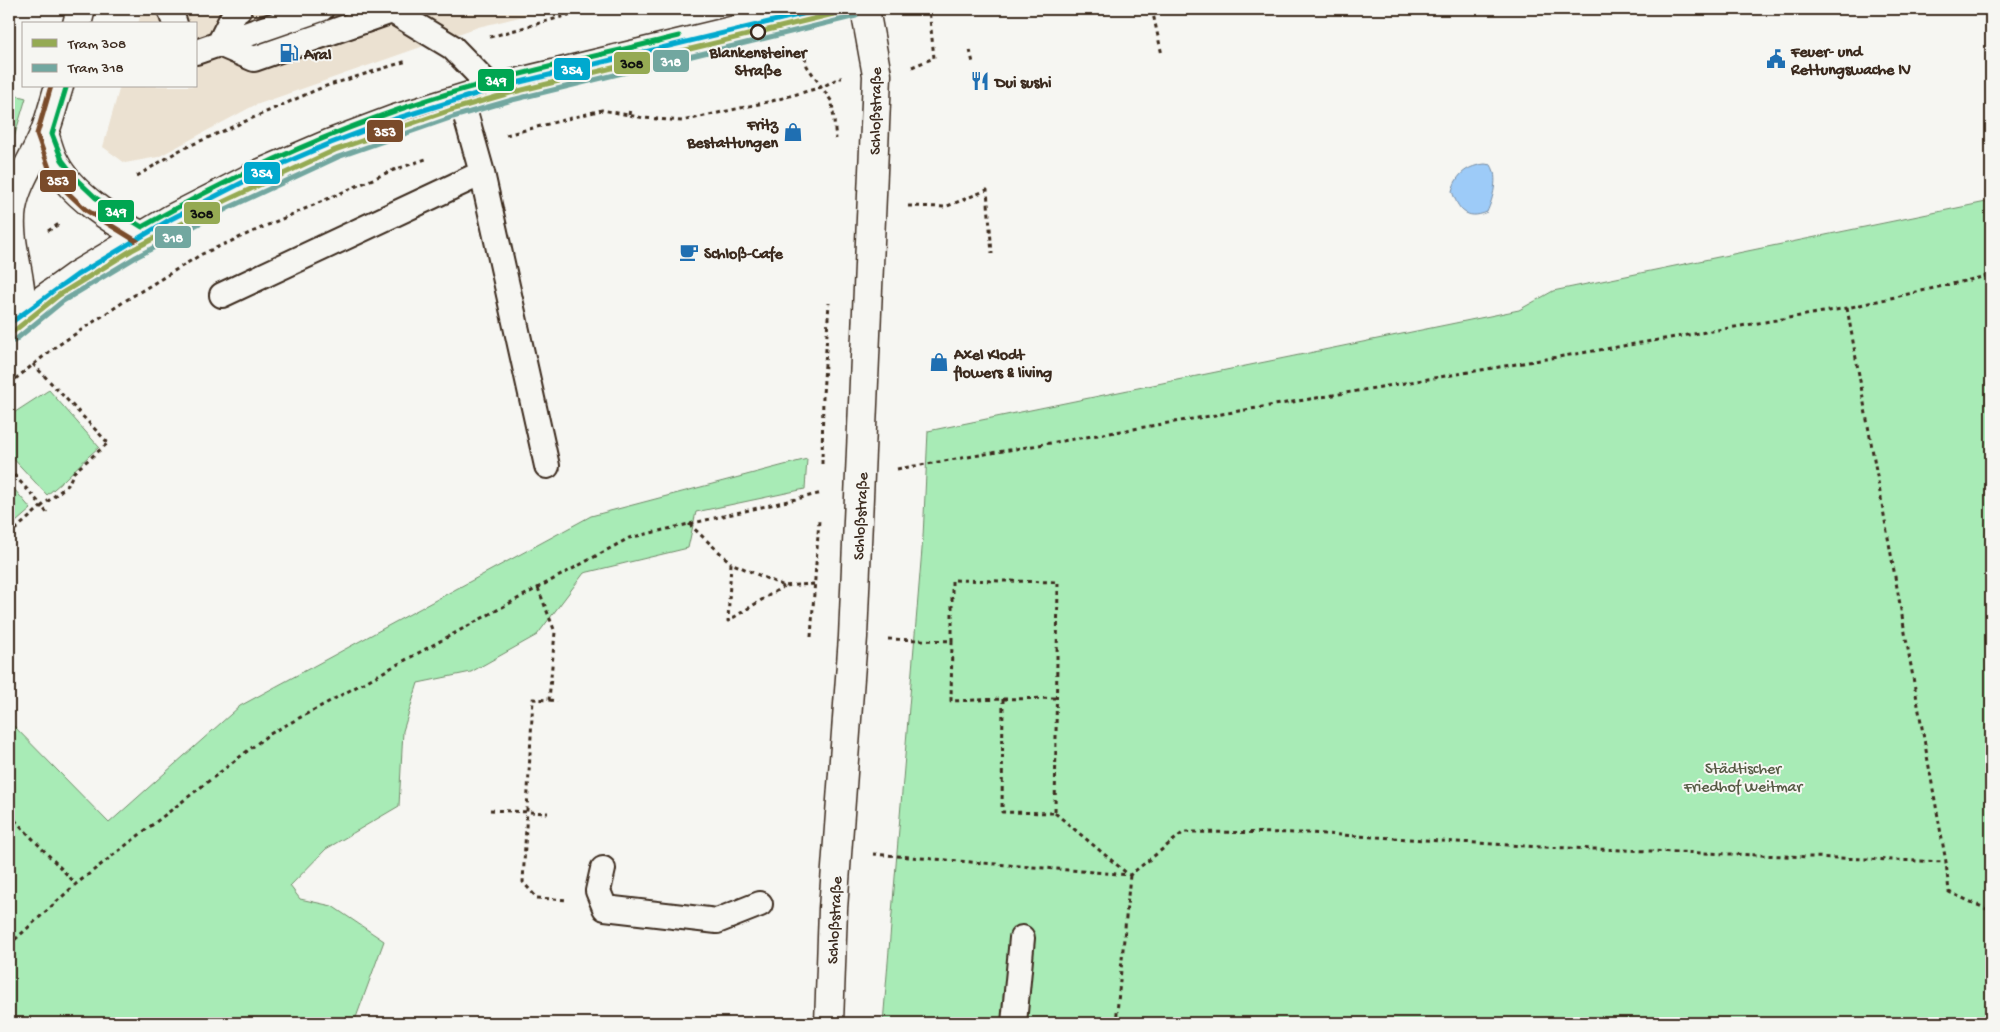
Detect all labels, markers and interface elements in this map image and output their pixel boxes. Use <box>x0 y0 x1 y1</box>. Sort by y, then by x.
legend <box>22 22 198 88</box>
marker: Blankensteiner Straße <box>750 24 766 40</box>
text: Tram 308 <box>67 36 126 54</box>
fuel station icon: Aral <box>278 42 300 64</box>
place label: Feuer- und Rettungswache IV <box>1790 44 1911 81</box>
place label: Blankensteiner Straße <box>709 45 809 82</box>
place label: Aral <box>303 47 332 66</box>
public building icon: Feuer- und Rettungswache IV <box>1765 48 1787 70</box>
line badge: 318 <box>652 49 690 73</box>
line badge: 308 <box>613 51 651 75</box>
text: 318 <box>660 55 682 72</box>
line badge: 354 <box>553 57 591 81</box>
text: 308 <box>620 57 644 74</box>
text: Tram 318 <box>67 60 124 78</box>
text: 354 <box>560 63 583 80</box>
street label: Schloßstraße <box>867 66 888 155</box>
line badge: 349 <box>477 68 515 92</box>
restaurant icon: Dui sushi <box>969 70 991 92</box>
text: 349 <box>485 74 506 91</box>
place label: Dui sushi <box>993 75 1052 94</box>
place label: Fritz Bestattungen <box>686 117 779 154</box>
line badge: 353 <box>366 119 404 143</box>
shop icon: Fritz Bestattungen <box>782 121 804 143</box>
text: 353 <box>373 125 396 142</box>
line badge: 354 <box>243 161 281 185</box>
text: 354 <box>250 166 273 183</box>
line badge: 353 <box>39 169 77 193</box>
text: 353 <box>46 174 69 191</box>
line badge: 349 <box>97 199 135 223</box>
line badge: 308 <box>183 201 221 225</box>
text: 349 <box>105 205 126 222</box>
text: 308 <box>190 207 214 224</box>
line badge: 318 <box>154 225 192 249</box>
text: 318 <box>162 231 184 248</box>
cafe icon: Schloß-Cafe <box>678 241 700 263</box>
place label: Schloß-Cafe <box>704 245 783 265</box>
place label: Axel Klodt flowers & living <box>953 347 1052 384</box>
shop icon: Axel Klodt flowers & living <box>928 351 950 373</box>
street label: Schloßstraße <box>851 471 874 561</box>
park label: Städtischer Friedhof Weitmar <box>1683 761 1803 798</box>
street label: Schloßstraße <box>825 875 848 965</box>

